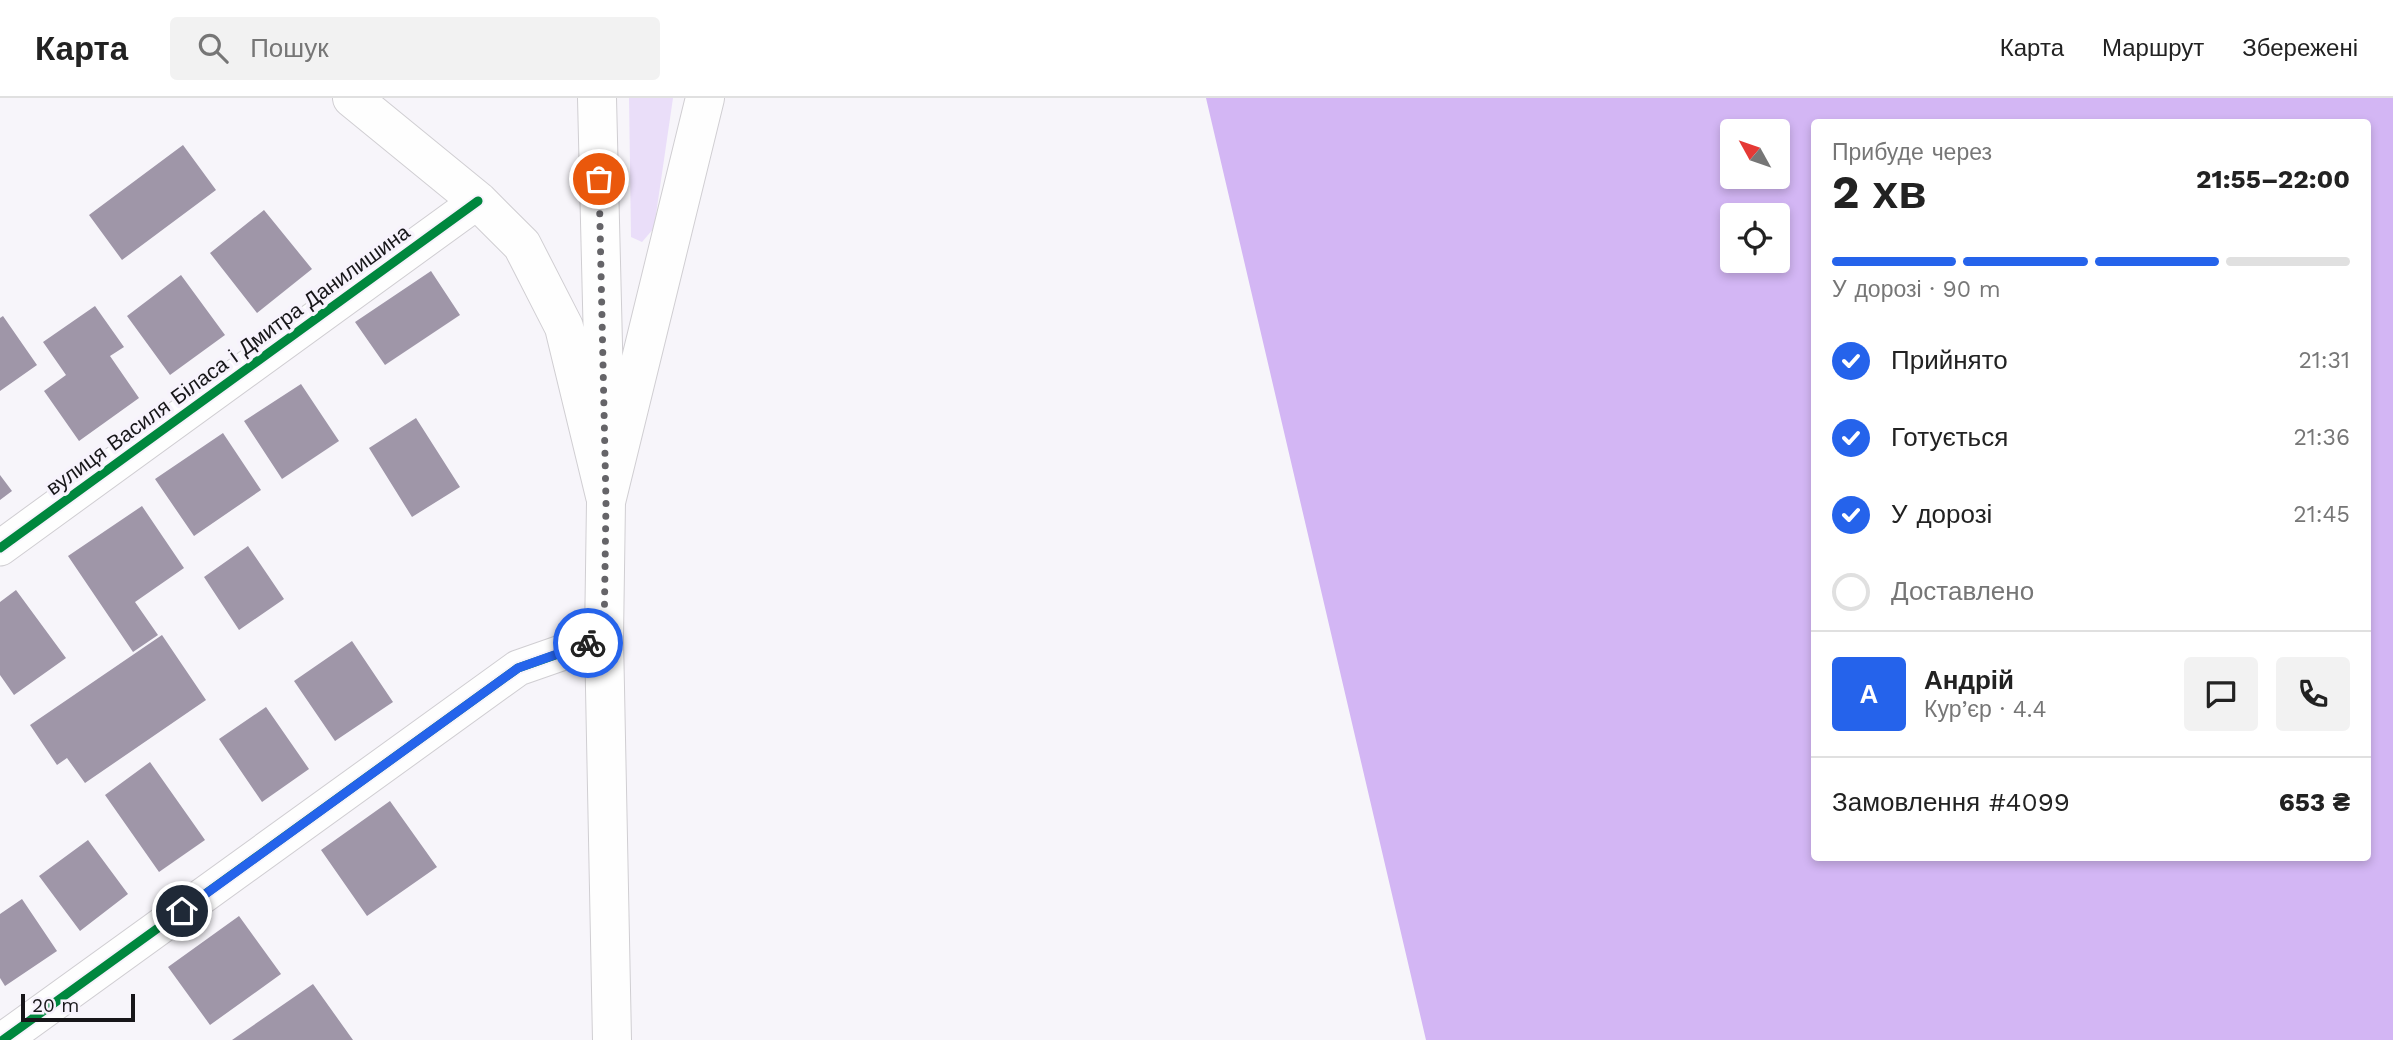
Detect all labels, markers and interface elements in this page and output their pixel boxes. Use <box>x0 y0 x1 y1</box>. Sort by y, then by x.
search box <box>170 17 660 80</box>
text: Карта <box>35 29 128 68</box>
icon: search <box>194 29 232 67</box>
text: Пошук <box>250 33 329 63</box>
text: Карта <box>2000 34 2064 62</box>
text: Маршрут <box>2102 34 2204 62</box>
text: Збережені <box>2242 34 2358 62</box>
north arrow <box>1720 119 1790 189</box>
map controls <box>1720 119 1790 273</box>
text: Прибуде через <box>1832 139 1992 166</box>
pin <box>569 149 629 209</box>
icon: bag <box>580 160 618 198</box>
text: 21:55–22:00 <box>2196 164 2350 194</box>
text: 2 хв <box>1832 165 1926 219</box>
button: locate <box>1720 203 1790 273</box>
street label: вулиця Василя Біласа і Дмитра Данилишина <box>41 219 415 500</box>
text: У дорозі · 90 m <box>1832 276 2001 303</box>
icon: check <box>1832 342 1870 380</box>
text: Прийнято <box>1891 345 2008 375</box>
text: 21:31 <box>2298 347 2350 374</box>
icon: check <box>1832 419 1870 457</box>
text: Готується <box>1891 422 2008 452</box>
text: 21:36 <box>2293 424 2350 451</box>
icon: check <box>1832 496 1870 534</box>
text: У дорозі <box>1891 499 1992 529</box>
text: 21:45 <box>2293 501 2350 528</box>
text: Доставлено <box>1891 576 2034 606</box>
courier <box>553 608 623 678</box>
icon: bike <box>569 624 607 662</box>
button: chat <box>2184 657 2258 731</box>
button: phone <box>2276 657 2350 731</box>
text: Андрій <box>1924 665 2014 695</box>
text: А <box>1860 679 1878 709</box>
text: Кур’єр · 4.4 <box>1924 696 2046 723</box>
text: Замовлення #4099 <box>1832 787 2070 817</box>
text: 653 ₴ <box>2279 787 2350 817</box>
pin <box>152 881 212 941</box>
icon: home <box>163 892 201 930</box>
scale bar <box>21 991 135 1023</box>
text: 20 m <box>32 994 79 1017</box>

